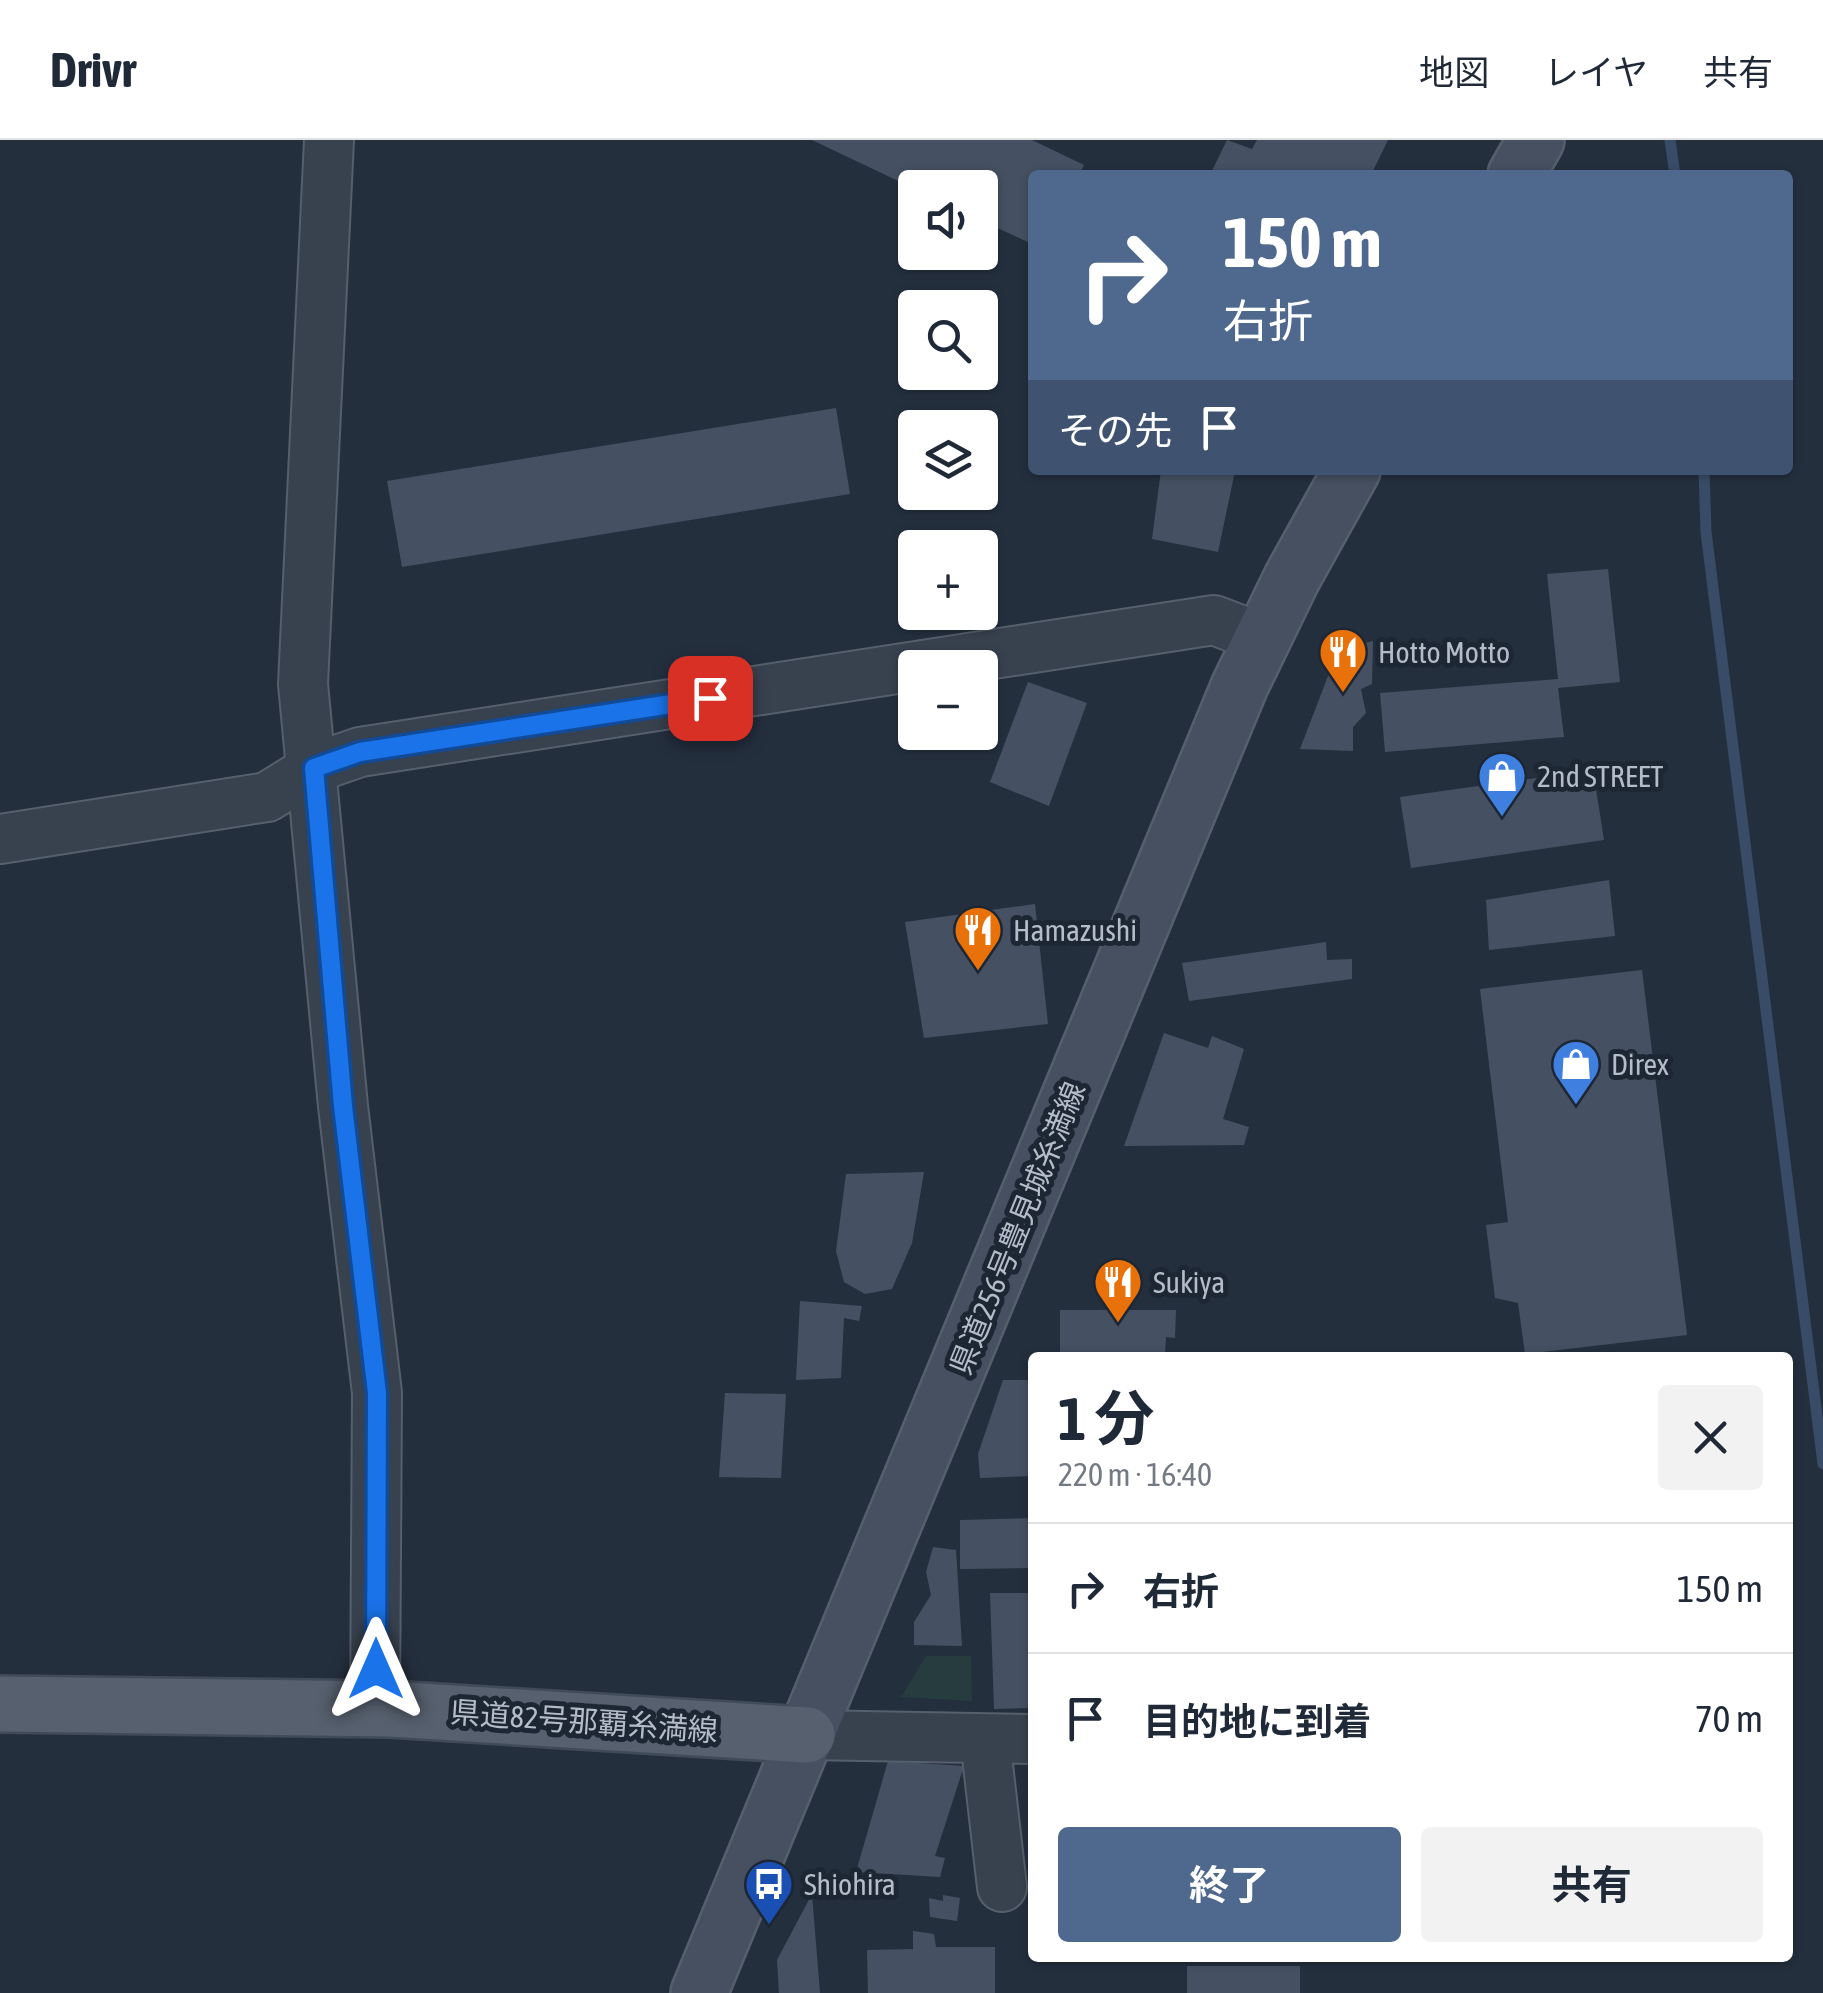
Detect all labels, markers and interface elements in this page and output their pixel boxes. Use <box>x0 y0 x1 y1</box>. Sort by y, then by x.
text: Drivr <box>50 42 136 97</box>
text: 地図 <box>1419 52 1489 92</box>
text: レイヤ <box>1544 52 1648 92</box>
text: 共有 <box>1703 52 1773 92</box>
map controls <box>898 170 998 750</box>
button: sound <box>898 170 998 270</box>
text: 150 m <box>1223 202 1382 282</box>
icon: right <box>1058 210 1188 340</box>
button: search <box>898 290 998 390</box>
text: 右折 <box>1223 295 1313 347</box>
icon: arrive <box>1192 400 1247 455</box>
text: その先 <box>1058 409 1172 452</box>
button: layers <box>898 410 998 510</box>
button: + <box>898 530 998 630</box>
restaurant icon: Hotto Motto <box>1317 626 1369 694</box>
place label: Hotto Motto <box>1378 635 1510 669</box>
button: − <box>898 650 998 750</box>
pin <box>668 656 753 741</box>
icon: arrive <box>683 671 738 726</box>
shop icon: 2nd STREET <box>1476 750 1528 818</box>
place label: 2nd STREET <box>1537 759 1663 793</box>
restaurant icon: Hamazushi <box>952 904 1004 972</box>
place label: Hamazushi <box>1013 913 1137 947</box>
shop icon: Direx <box>1550 1038 1602 1106</box>
place label: Direx <box>1611 1047 1669 1081</box>
street label: 県道256号豊見城糸満線 <box>943 1077 1091 1379</box>
restaurant icon: Sukiya <box>1092 1256 1144 1324</box>
place label: Sukiya <box>1153 1265 1225 1299</box>
text: 1 分 <box>1058 1384 1154 1453</box>
button: close <box>1658 1385 1763 1490</box>
text: 220 m · 16:40 <box>1058 1456 1212 1493</box>
icon: right <box>1058 1561 1113 1616</box>
text: 150 m <box>1677 1567 1763 1610</box>
text: 右折 <box>1143 1570 1219 1613</box>
position arrow <box>324 1617 428 1721</box>
icon: arrive <box>1058 1691 1113 1746</box>
street label: 県道82号那覇糸満線 <box>449 1695 719 1747</box>
text: 70 m <box>1695 1697 1763 1740</box>
text: 目的地に到着 <box>1143 1700 1371 1743</box>
button: 終了 <box>1058 1827 1401 1942</box>
button: 共有 <box>1421 1827 1763 1942</box>
bus stop icon: Shiohira <box>743 1858 795 1926</box>
place label: Shiohira <box>804 1867 896 1901</box>

